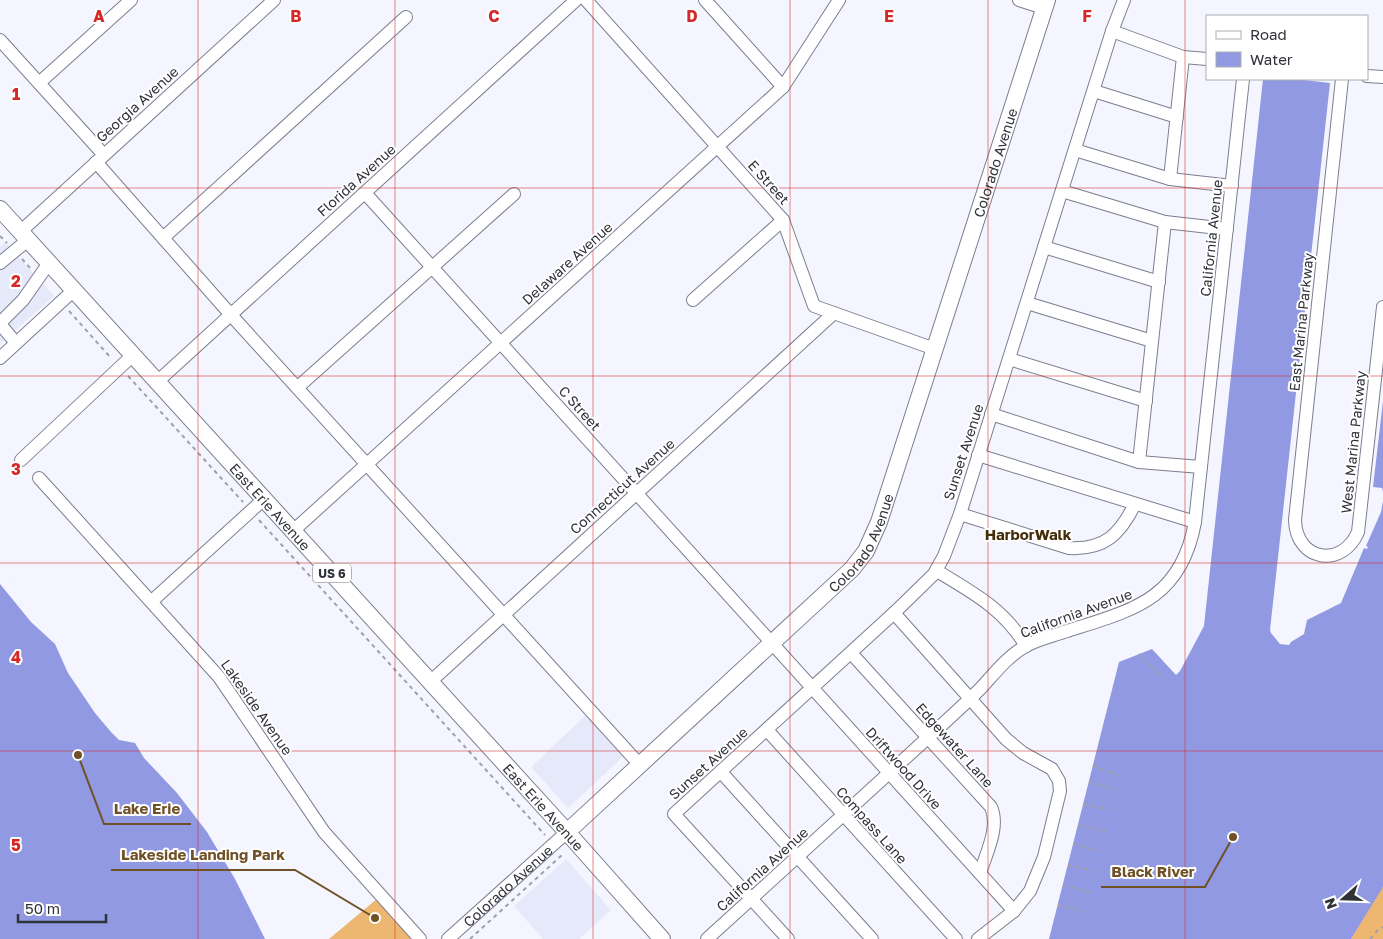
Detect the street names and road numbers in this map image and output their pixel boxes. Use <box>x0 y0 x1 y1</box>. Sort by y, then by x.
street label: Georgia Avenue <box>92 63 182 145</box>
street label: Colorado Avenue <box>969 106 1020 219</box>
street label: Florida Avenue <box>313 140 399 220</box>
street label: E Street <box>745 156 793 208</box>
street label: California Avenue <box>1196 179 1226 297</box>
street label: Delaware Avenue <box>518 218 616 308</box>
street label: East Marina Parkway <box>1285 252 1317 392</box>
street label: West Marina Parkway <box>1337 370 1369 514</box>
street label: C Street <box>555 382 605 434</box>
street label: Sunset Avenue <box>939 402 987 502</box>
street label: Connecticut Avenue <box>566 435 678 537</box>
street label: East Erie Avenue <box>227 459 314 553</box>
street label: Colorado Avenue <box>824 491 896 595</box>
road number: US 6 <box>313 564 351 582</box>
street label: California Avenue <box>1018 585 1134 641</box>
street label: Lakeside Avenue <box>218 656 296 758</box>
street label: Edgewater Lane <box>913 699 997 791</box>
street label: Sunset Avenue <box>665 723 751 803</box>
street label: Driftwood Drive <box>863 723 945 813</box>
street label: East Erie Avenue <box>500 760 588 854</box>
street label: Compass Lane <box>833 783 911 867</box>
street label: California Avenue <box>713 823 811 915</box>
street label: Colorado Avenue <box>459 841 556 930</box>

